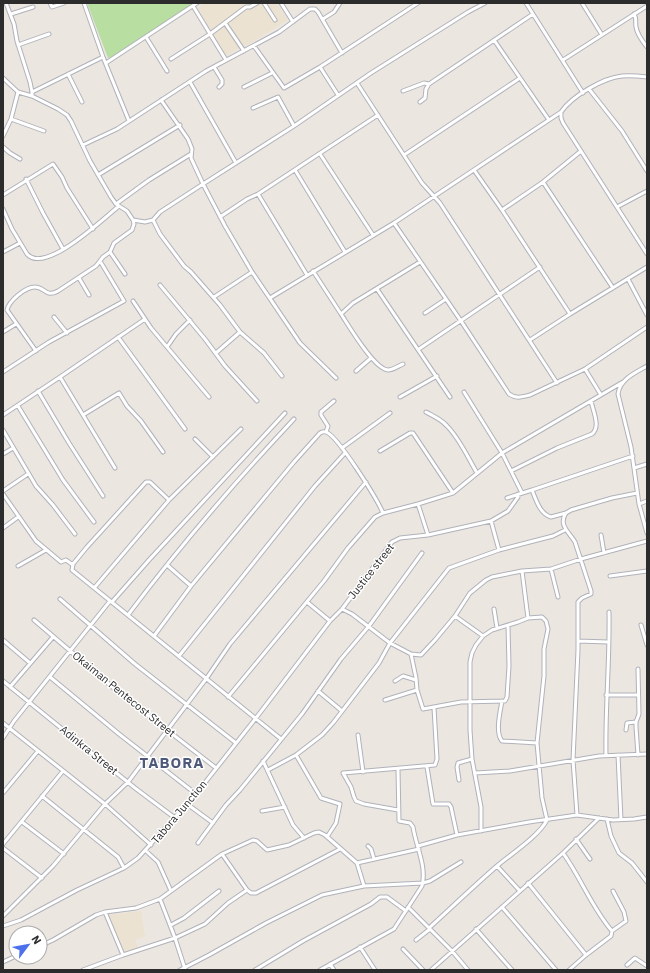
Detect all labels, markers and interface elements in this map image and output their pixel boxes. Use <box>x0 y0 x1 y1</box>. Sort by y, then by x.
street label: Justice street <box>345 540 397 602</box>
street label: Okaiman Pentecost Street <box>70 648 178 740</box>
street label: Adinkra Street <box>57 722 121 778</box>
district label: TABORA <box>139 753 205 772</box>
street label: Tabora Junction <box>148 777 210 847</box>
north arrow <box>8 925 48 965</box>
text: N <box>28 933 45 947</box>

